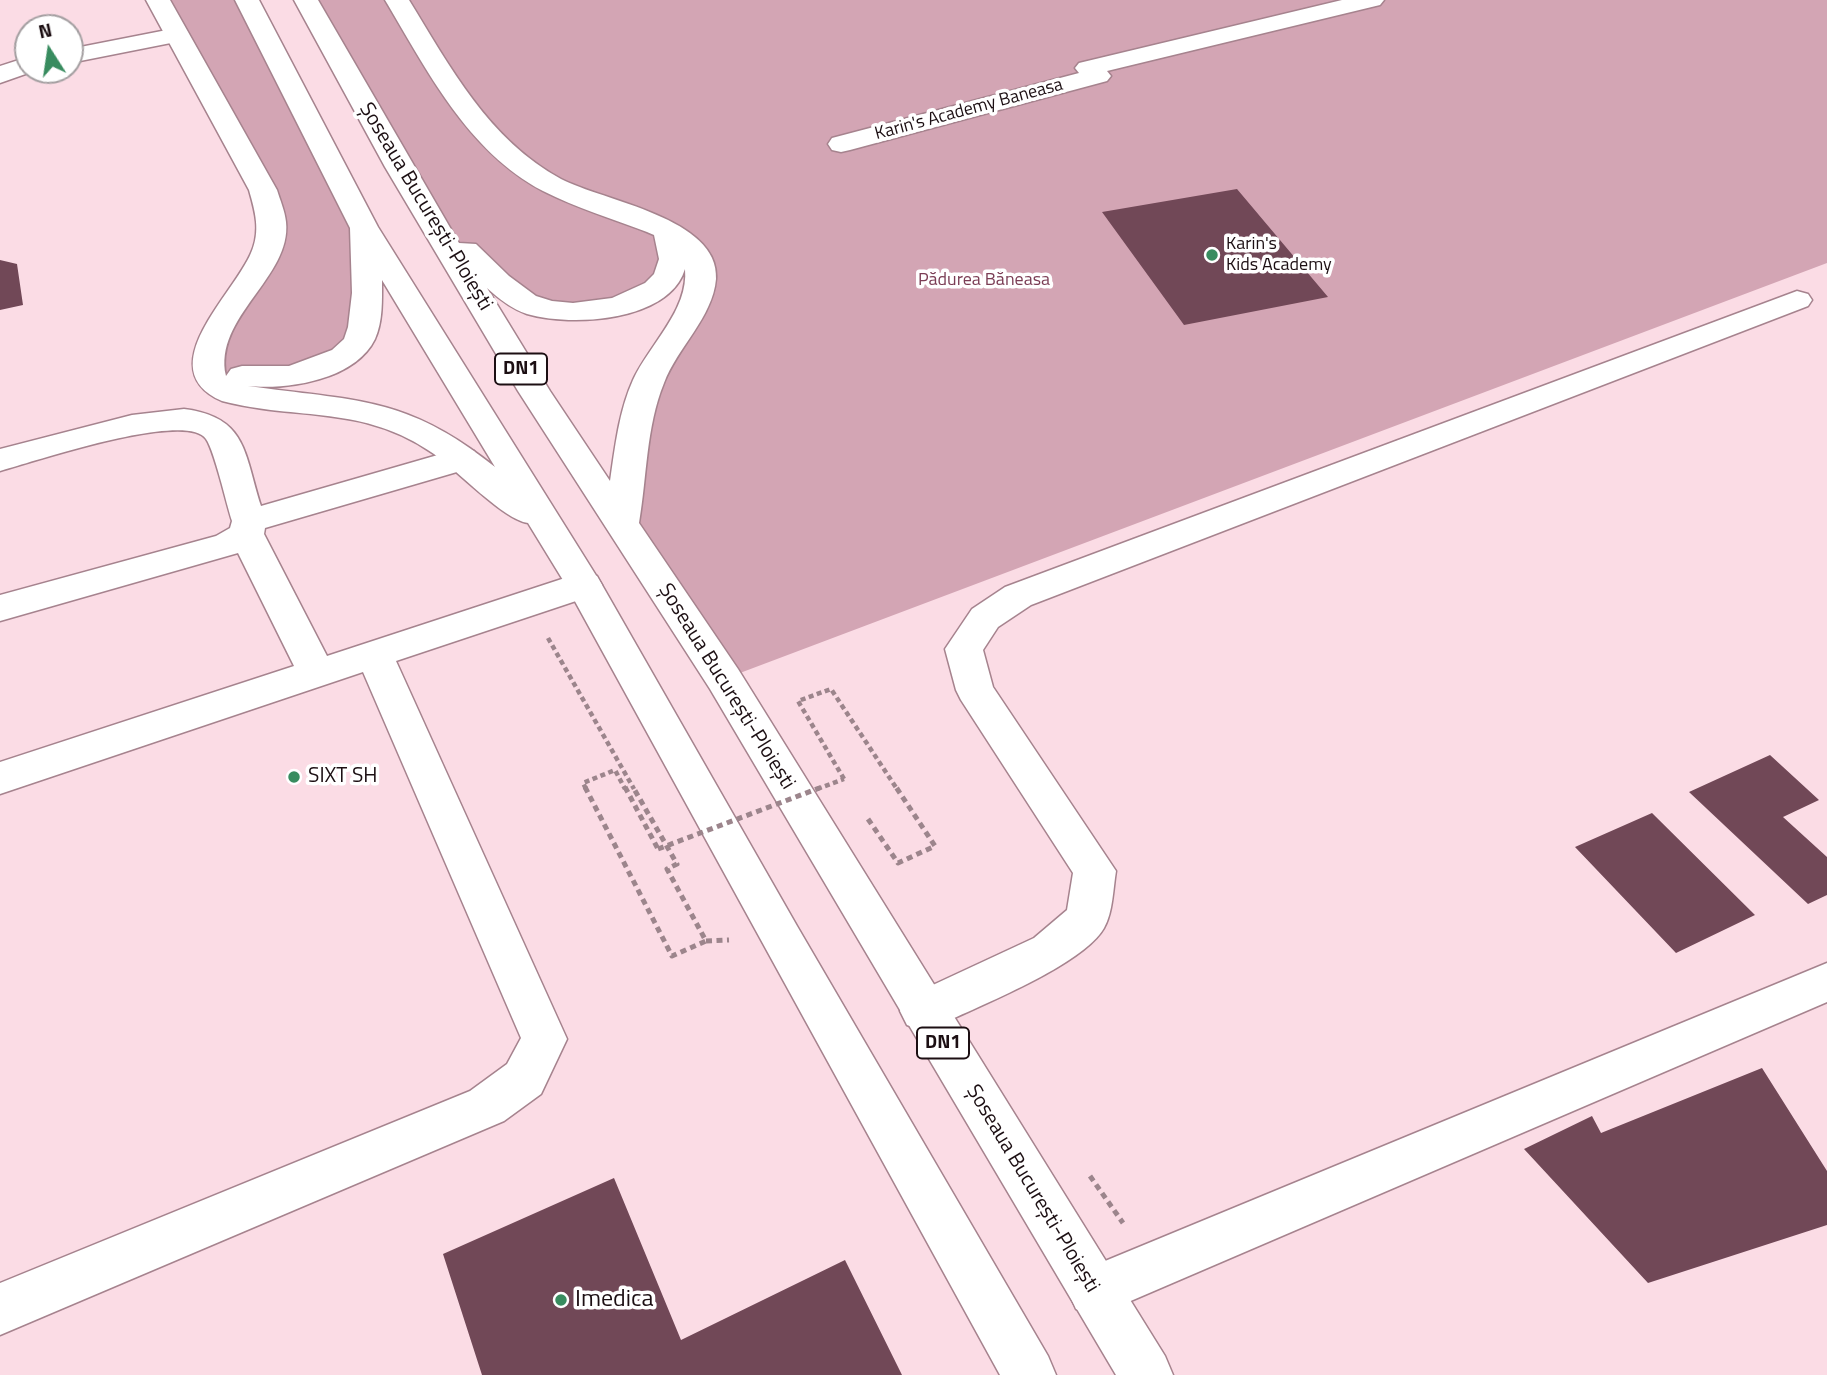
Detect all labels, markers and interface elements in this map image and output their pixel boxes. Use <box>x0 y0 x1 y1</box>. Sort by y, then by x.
north arrow <box>14 14 84 84</box>
text: N <box>35 14 54 45</box>
street label: Karin's Academy Baneasa <box>873 74 1065 146</box>
street label: Șoseaua București-Ploiești <box>353 99 497 315</box>
place label: Karin's Kids Academy <box>1226 234 1332 276</box>
marker: Karin's Kids Academy <box>1204 247 1220 263</box>
park label: Pădurea Băneasa <box>918 270 1050 292</box>
road number: DN1 <box>495 354 547 384</box>
street label: Șoseaua București-Ploiești <box>652 579 800 795</box>
place label: SIXT SH <box>308 764 377 790</box>
marker: SIXT SH <box>286 769 302 785</box>
road number: DN1 <box>917 1028 969 1058</box>
street label: Șoseaua București-Ploiești <box>960 1081 1104 1297</box>
place label: Imedica <box>575 1286 654 1314</box>
marker: Imedica <box>553 1292 569 1308</box>

